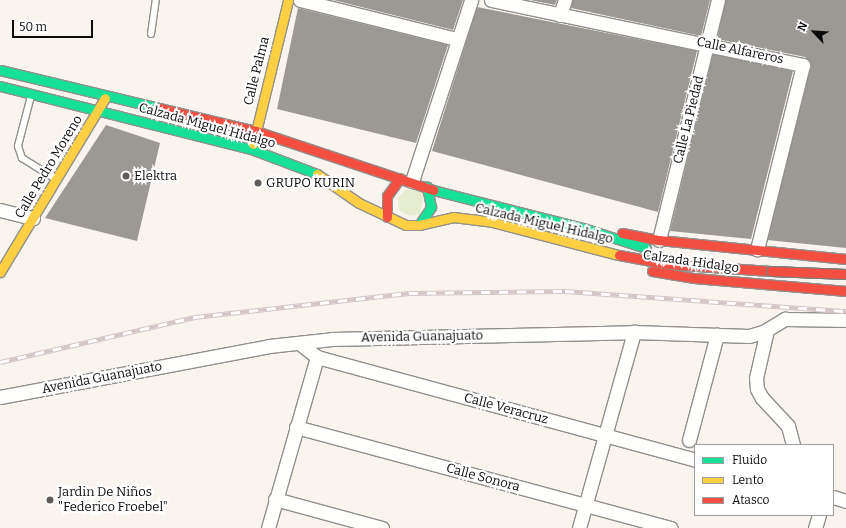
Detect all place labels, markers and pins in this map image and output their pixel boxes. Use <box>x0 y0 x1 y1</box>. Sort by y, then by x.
place label: Elektra <box>134 168 177 184</box>
marker: Elektra <box>121 171 131 181</box>
place label: GRUPO KURIN <box>266 175 355 191</box>
marker: GRUPO KURIN <box>253 178 263 188</box>
place label: Jardin De Niños "Federico Froebel" <box>58 485 168 516</box>
marker: Jardin De Niños "Federico Froebel" <box>45 495 55 505</box>

